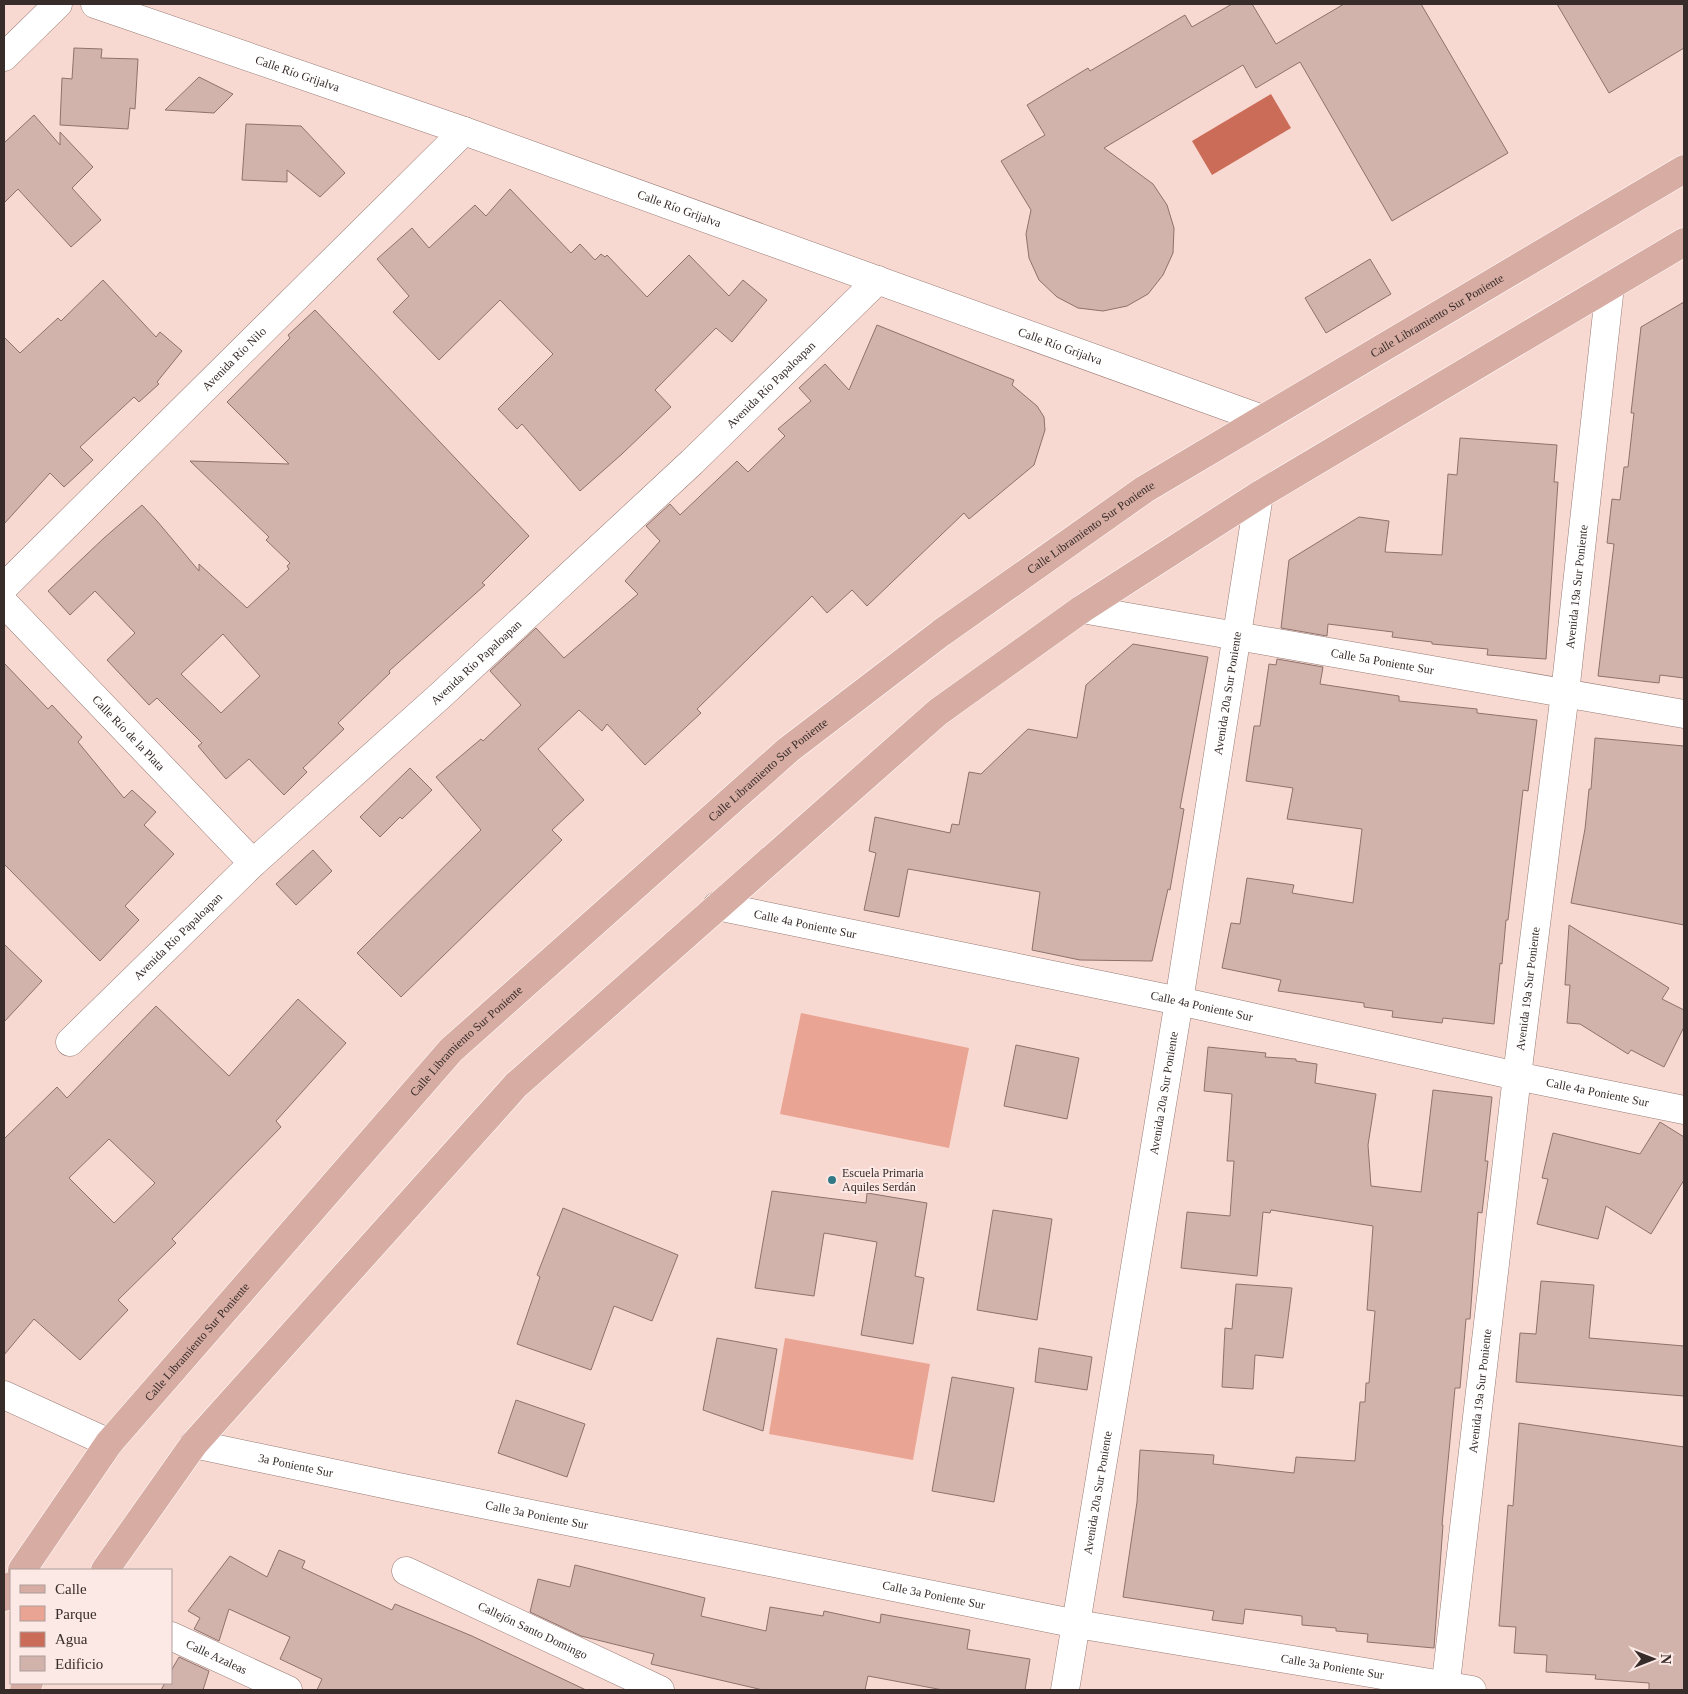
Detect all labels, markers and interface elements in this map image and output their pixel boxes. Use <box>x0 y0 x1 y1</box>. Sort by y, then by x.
street label: Calle Río Grijalva <box>253 53 342 95</box>
street label: Calle Río Grijalva <box>635 187 724 230</box>
street label: Calle Libramiento Sur Poniente <box>1368 271 1506 361</box>
street label: Avenida Río Nilo <box>199 324 269 394</box>
street label: Calle Río Grijalva <box>1016 325 1105 368</box>
street label: Avenida Río Papaloapan <box>724 338 818 431</box>
street label: Calle Libramiento Sur Poniente <box>1024 478 1157 577</box>
street label: Avenida 19a Sur Poniente <box>1563 524 1591 650</box>
street label: Avenida Río Papaloapan <box>428 617 524 708</box>
street label: Avenida 20a Sur Poniente <box>1211 630 1244 756</box>
street label: Calle 5a Poniente Sur <box>1330 646 1435 677</box>
street label: Calle Río de la Plata <box>89 692 168 774</box>
street label: Calle Libramiento Sur Poniente <box>705 715 830 825</box>
street label: Avenida Río Papaloapan <box>131 890 225 983</box>
street label: Calle 4a Poniente Sur <box>753 907 858 941</box>
street label: Avenida 19a Sur Poniente <box>1513 926 1543 1052</box>
street label: Calle Libramiento Sur Poniente <box>407 983 525 1099</box>
street label: Calle 4a Poniente Sur <box>1149 988 1254 1024</box>
street label: Avenida 20a Sur Poniente <box>1147 1030 1181 1156</box>
street label: Calle 4a Poniente Sur <box>1545 1075 1650 1110</box>
place label: Escuela Primaria Aquiles Serdán <box>842 1166 924 1194</box>
marker: Escuela Primaria Aquiles Serdán <box>826 1174 838 1186</box>
street label: Calle Libramiento Sur Poniente <box>142 1280 252 1404</box>
street label: Avenida 19a Sur Poniente <box>1466 1328 1494 1454</box>
street label: Avenida 20a Sur Poniente <box>1081 1430 1115 1555</box>
street label: 3a Poniente Sur <box>257 1451 334 1480</box>
street label: Calle 3a Poniente Sur <box>484 1498 589 1532</box>
legend <box>10 1569 172 1684</box>
street label: Calle 3a Poniente Sur <box>881 1578 986 1612</box>
text: Calle <box>55 1581 87 1597</box>
street label: Callejón Santo Domingo <box>476 1599 590 1662</box>
text: Parque <box>55 1606 97 1622</box>
text: Agua <box>55 1631 88 1647</box>
north arrow <box>1628 1634 1678 1684</box>
street label: Calle Azaleas <box>184 1637 249 1677</box>
street label: Calle 3a Poniente Sur <box>1280 1651 1385 1682</box>
text: N <box>1658 1654 1673 1664</box>
text: Edificio <box>55 1656 103 1672</box>

